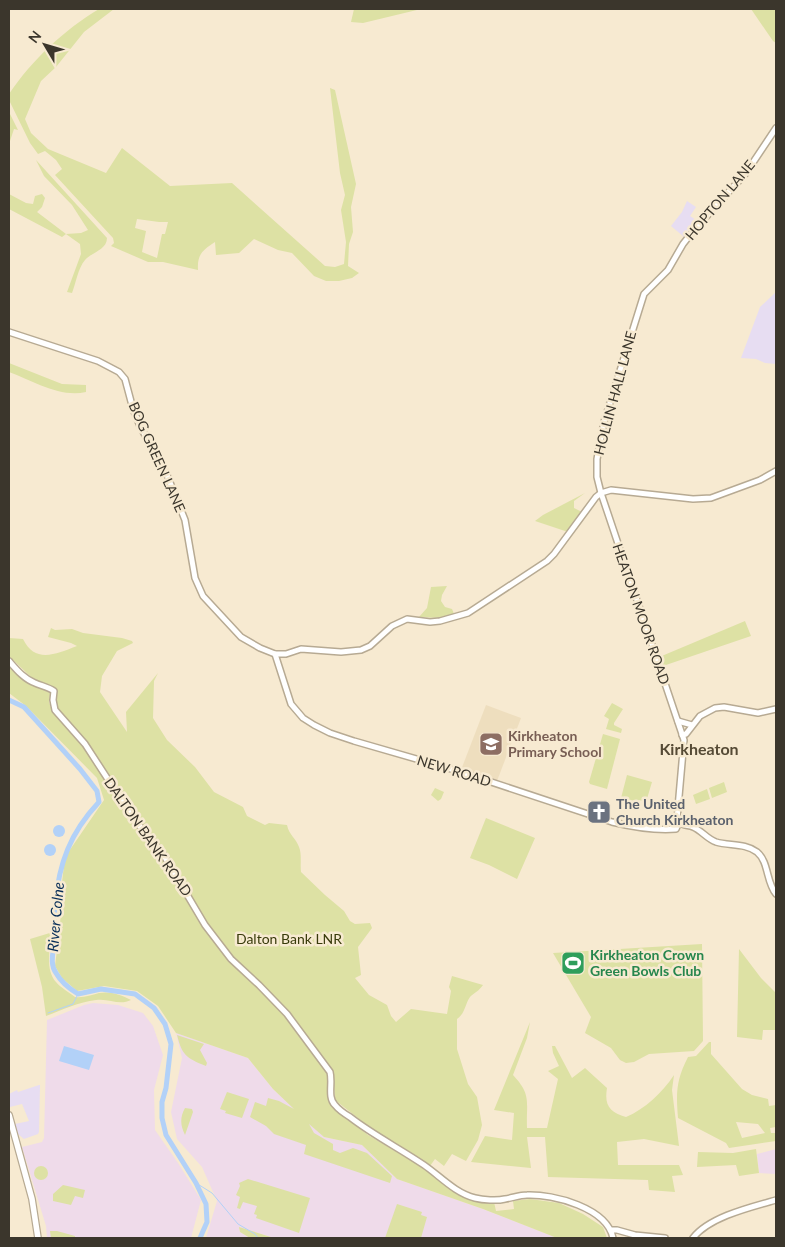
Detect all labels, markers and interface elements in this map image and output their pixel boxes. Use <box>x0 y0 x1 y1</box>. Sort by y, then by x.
north arrow <box>20 20 70 70</box>
text: N <box>24 27 44 46</box>
street label: HOPTON LANE <box>681 156 758 243</box>
street label: HOLLIN HALL LANE <box>590 329 639 457</box>
street label: BOG GREEN LANE <box>126 399 189 515</box>
street label: HEATON MOOR ROAD <box>609 541 674 687</box>
place label: Kirkheaton Primary School <box>508 727 602 760</box>
school or university icon: Kirkheaton Primary School <box>478 731 504 757</box>
district label: Kirkheaton <box>659 739 739 758</box>
street label: NEW ROAD <box>415 751 493 790</box>
street label: DALTON BANK ROAD <box>101 774 196 899</box>
place label: The United Church Kirkheaton <box>616 795 734 828</box>
church icon: The United Church Kirkheaton <box>586 799 612 825</box>
water label: River Colne <box>43 881 67 953</box>
park label: Dalton Bank LNR <box>236 930 342 947</box>
place label: Kirkheaton Crown Green Bowls Club <box>590 946 704 979</box>
sports icon: Kirkheaton Crown Green Bowls Club <box>560 950 586 976</box>

